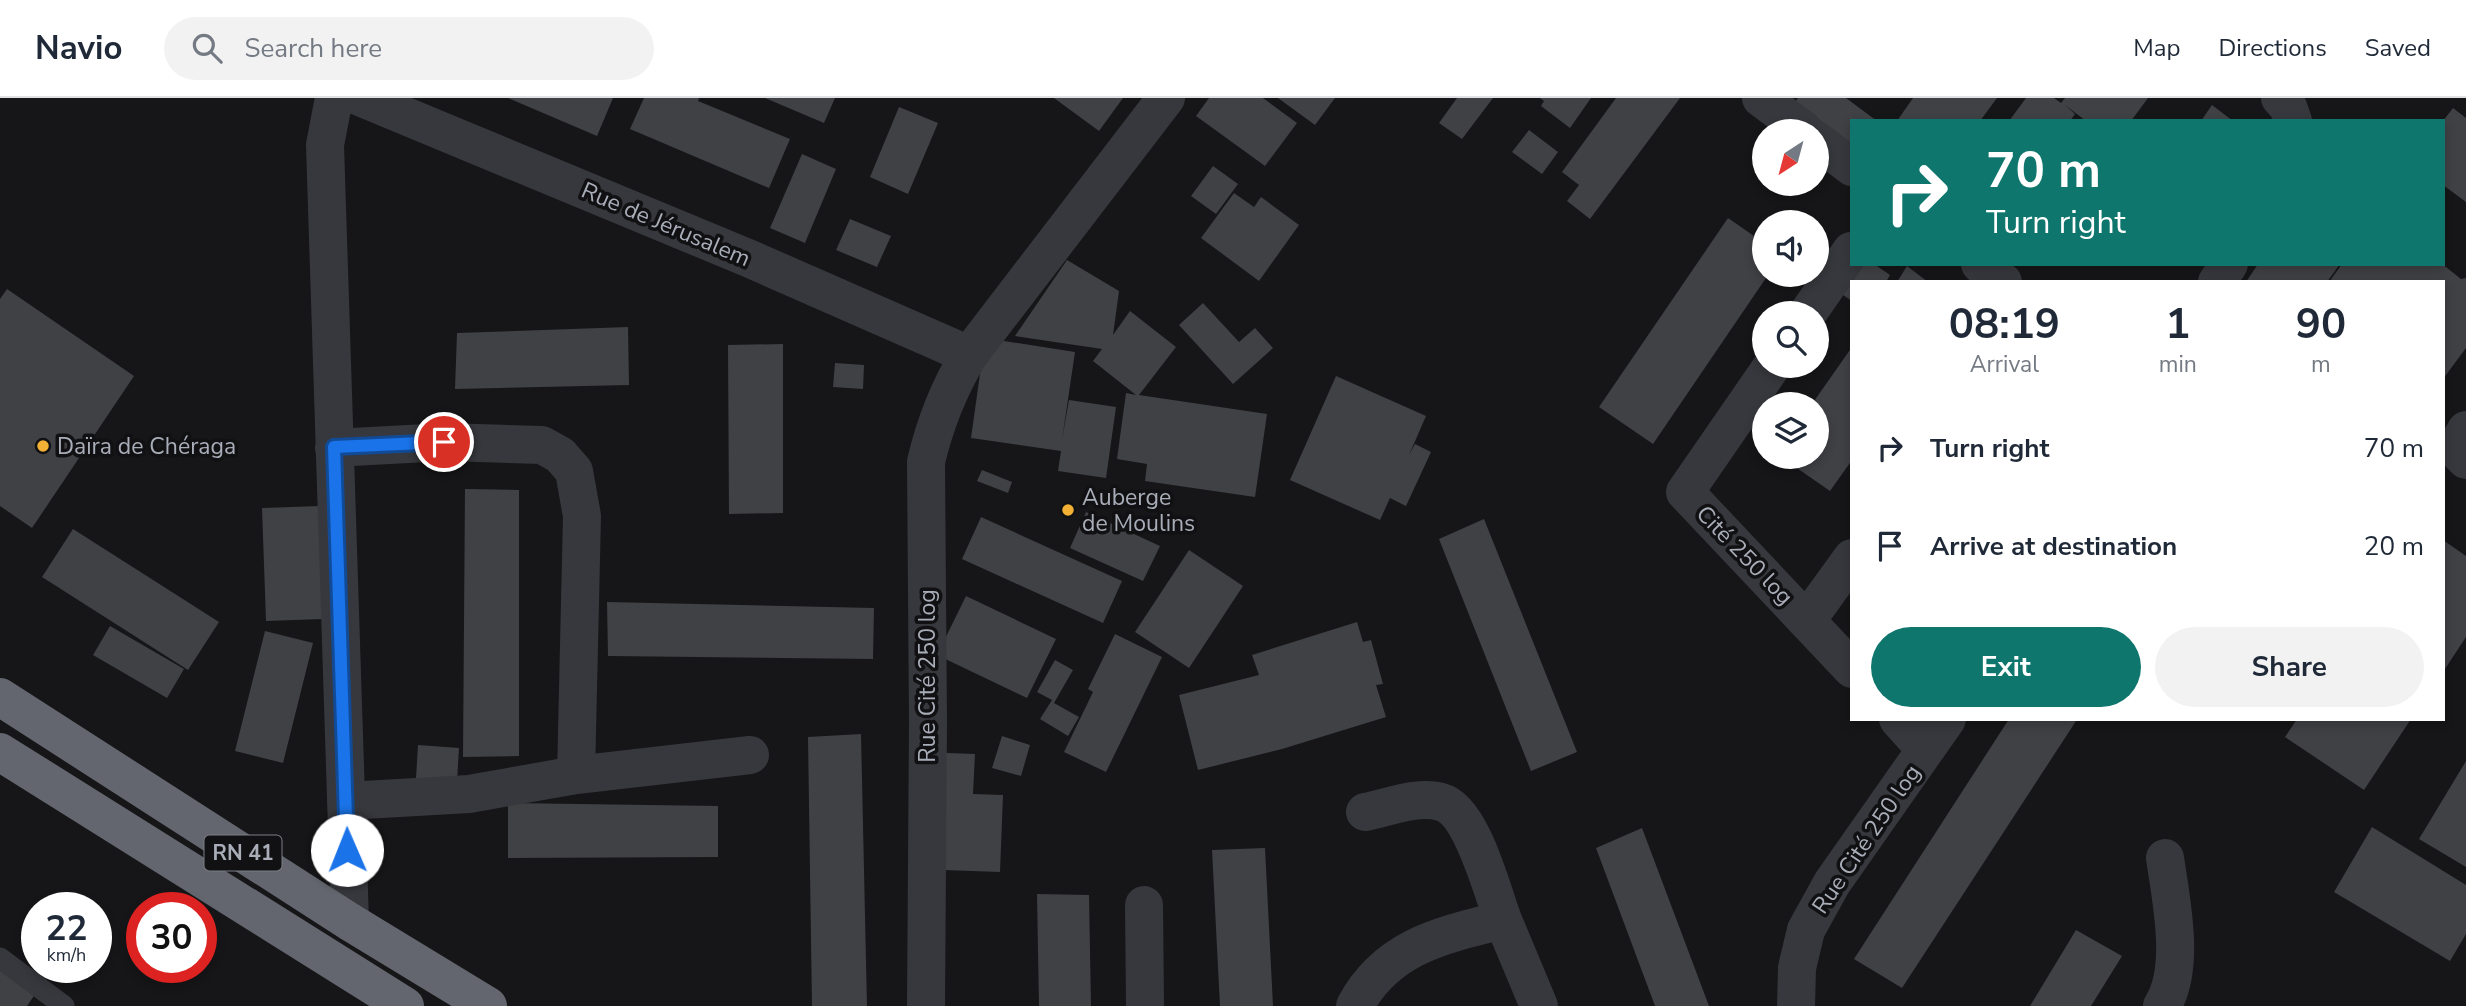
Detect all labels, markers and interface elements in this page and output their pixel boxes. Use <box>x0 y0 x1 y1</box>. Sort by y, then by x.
search box <box>164 17 654 80</box>
text: Navio <box>35 26 122 71</box>
icon: search <box>188 29 226 67</box>
text: Search here <box>244 31 382 66</box>
text: Map <box>2133 32 2180 64</box>
text: Directions <box>2218 32 2327 64</box>
text: Saved <box>2365 32 2431 64</box>
north arrow <box>1752 119 1829 196</box>
map controls <box>1752 119 1829 469</box>
text: 70 m <box>1986 137 2101 204</box>
icon: right <box>1871 147 1962 238</box>
street label: Rue de Jérusalem <box>577 175 755 274</box>
text: Turn right <box>1986 201 2126 244</box>
button: sound <box>1752 210 1829 287</box>
text: 08:19 <box>1949 296 2060 353</box>
text: 1 <box>2165 296 2190 353</box>
text: 90 <box>2296 296 2346 353</box>
button: search <box>1752 301 1829 378</box>
text: Arrival <box>1970 349 2039 380</box>
text: min <box>2159 349 2197 380</box>
text: m <box>2311 349 2331 380</box>
button: layers <box>1752 392 1829 469</box>
pin <box>414 412 474 472</box>
icon: arrive <box>425 423 463 461</box>
icon: right <box>1871 429 1909 467</box>
place label: Daïra de Chéraga <box>57 431 236 462</box>
text: Turn right <box>1930 431 2049 466</box>
text: 70 m <box>2364 431 2424 466</box>
marker: Daïra de Chéraga <box>35 438 51 454</box>
place label: Auberge de Moulins <box>1082 482 1195 539</box>
street label: Cité 250 log <box>1689 499 1800 612</box>
marker: Auberge de Moulins <box>1060 502 1076 518</box>
icon: arrive <box>1871 527 1909 565</box>
text: Arrive at destination <box>1930 529 2177 564</box>
text: 20 m <box>2364 529 2424 564</box>
street label: Rue Cité 250 log <box>912 589 943 763</box>
button: Exit <box>1871 627 2141 707</box>
button: Share <box>2155 627 2424 707</box>
street label: Rue Cité 250 log <box>1805 759 1928 920</box>
position arrow <box>310 813 384 887</box>
road number: RN 41 <box>204 836 282 870</box>
speed limit sign: 30 <box>126 892 217 983</box>
text: 22 <box>45 905 88 952</box>
text: km/h <box>47 943 86 967</box>

